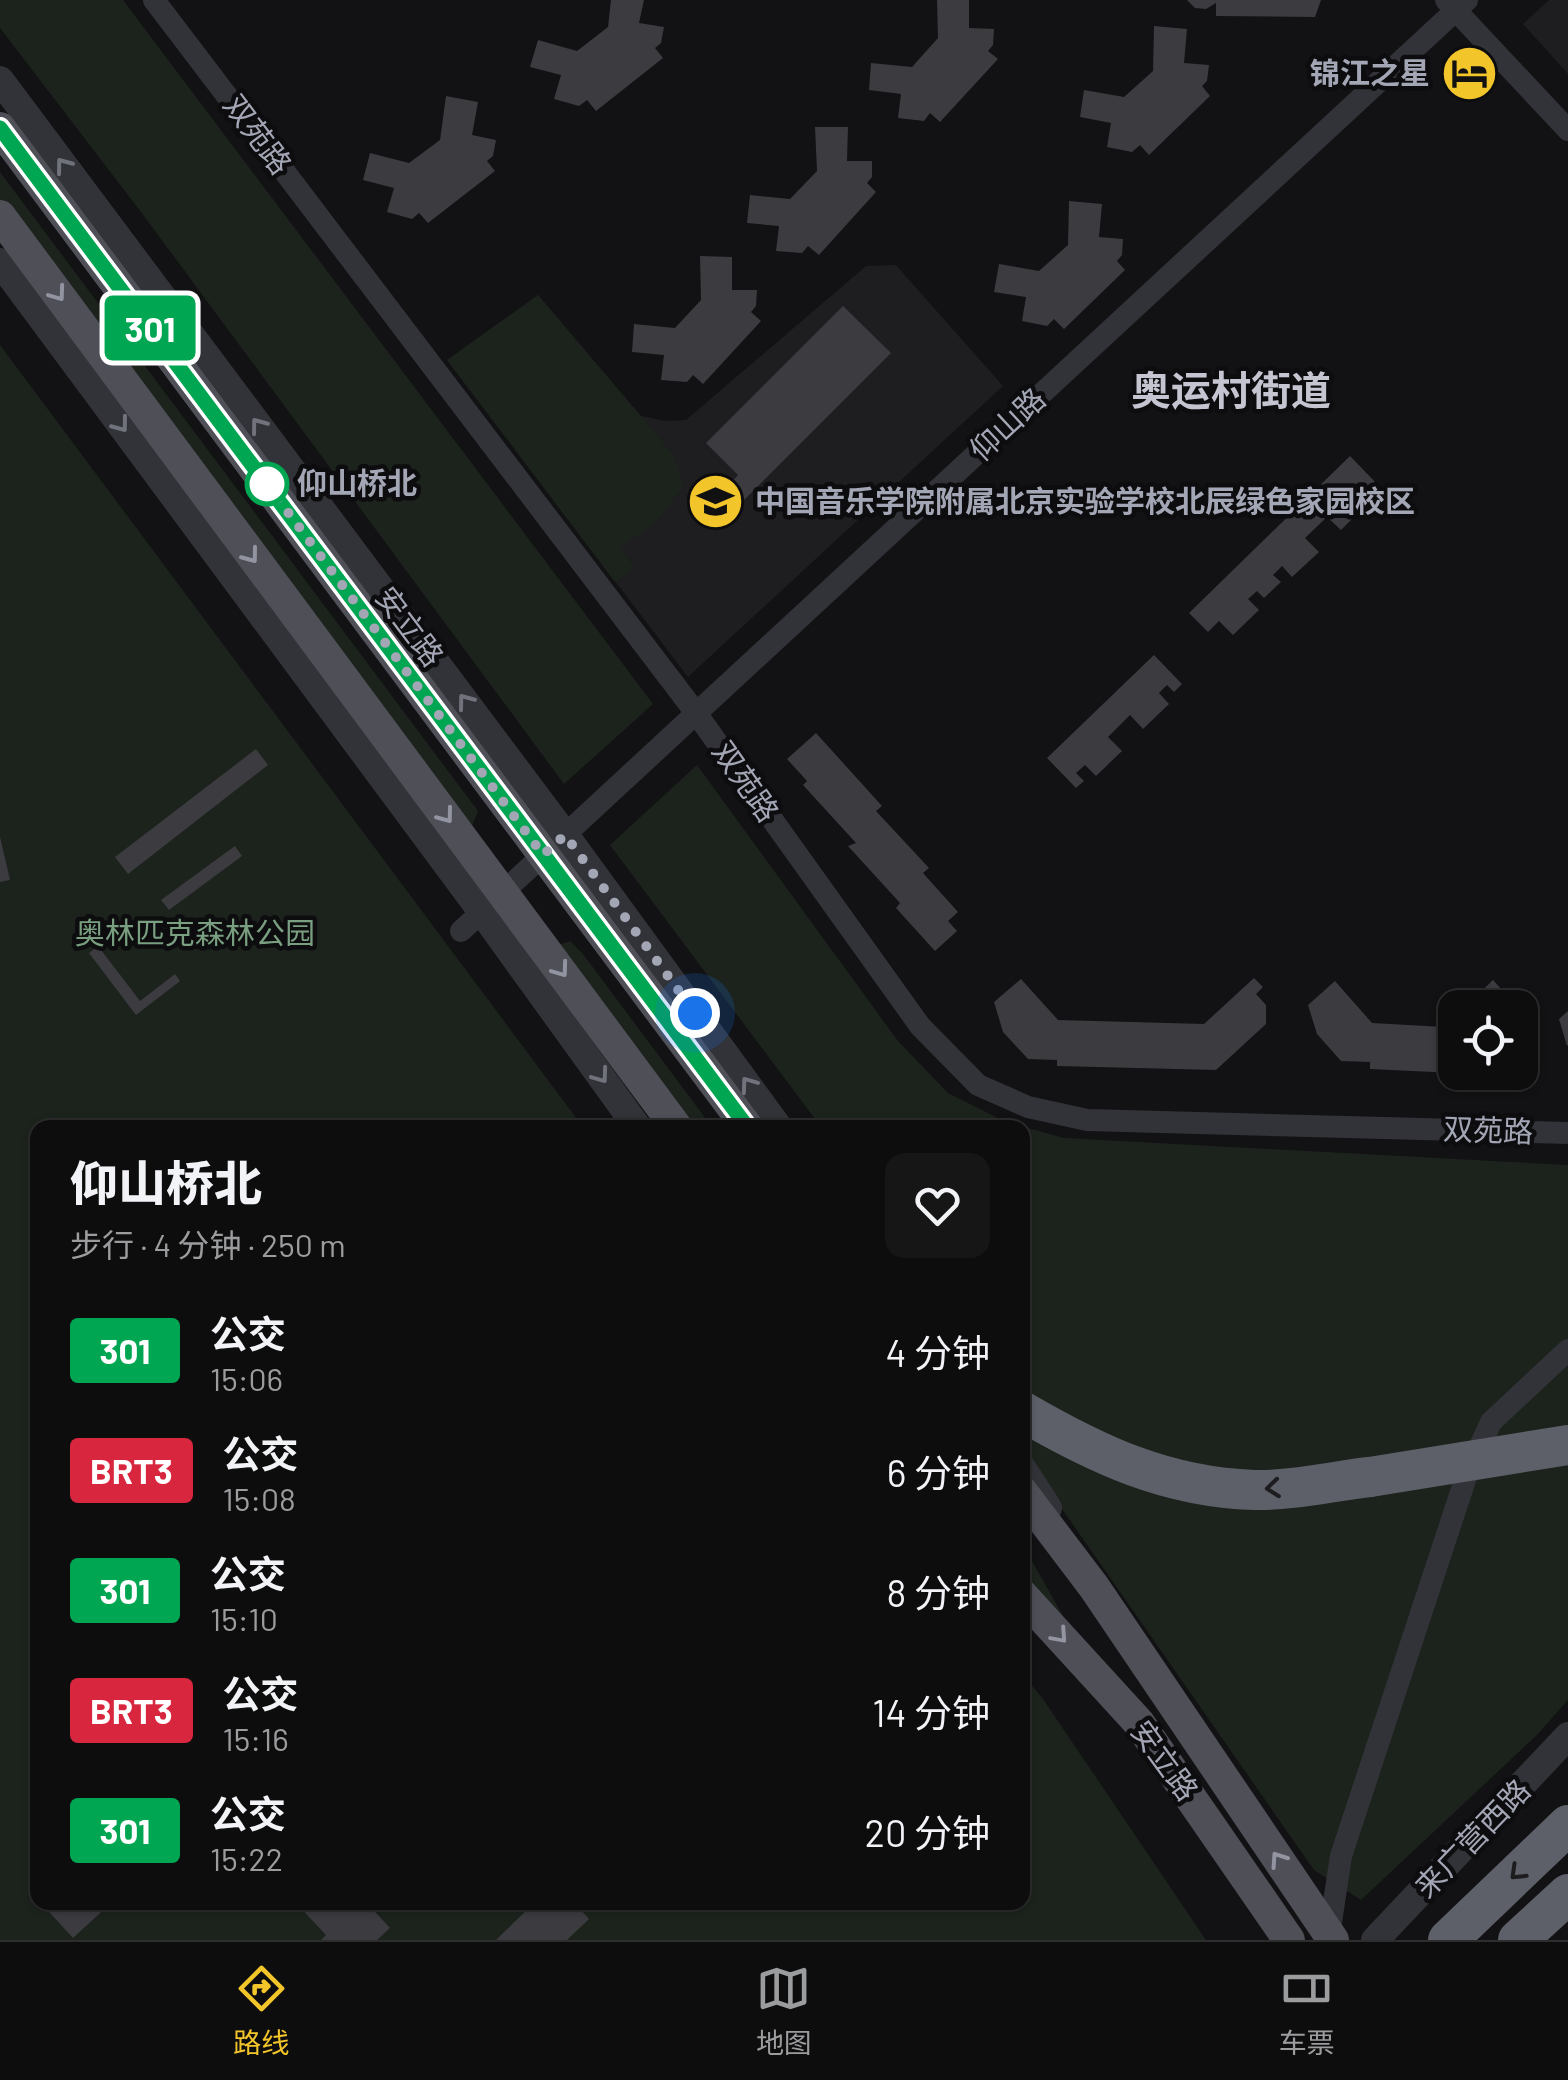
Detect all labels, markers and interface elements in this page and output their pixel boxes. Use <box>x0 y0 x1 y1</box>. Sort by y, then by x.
hotel icon: 锦江之星 <box>1439 44 1499 104</box>
place label: 锦江之星 <box>1310 54 1430 90</box>
street label: 双苑路 <box>217 87 300 181</box>
one-way arrow <box>58 158 75 176</box>
one-way arrow <box>46 283 64 302</box>
line badge: 301 <box>92 296 208 360</box>
text: 301 <box>125 307 175 349</box>
district label: 奥运村街道 <box>1131 365 1331 413</box>
street label: 仰山路 <box>961 380 1052 467</box>
one-way arrow <box>109 414 126 432</box>
one-way arrow <box>253 418 270 436</box>
marker: 仰山桥北 <box>246 463 288 505</box>
place label: 仰山桥北 <box>297 464 417 500</box>
school or university icon: 中国音乐学院附属北京实验学校北辰绿色家园校区 <box>686 472 746 532</box>
place label: 中国音乐学院附属北京实验学校北辰绿色家园校区 <box>755 482 1415 518</box>
one-way arrow <box>240 545 257 563</box>
street label: 安立路 <box>369 579 452 673</box>
one-way arrow <box>459 694 476 712</box>
street label: 双苑路 <box>706 734 787 828</box>
one-way arrow <box>435 805 452 823</box>
park label: 奥林匹克森林公园 <box>75 914 315 950</box>
one-way arrow <box>550 959 567 977</box>
your location <box>670 988 720 1038</box>
map controls <box>1438 990 1538 1090</box>
button: locate <box>1438 990 1538 1090</box>
one-way arrow <box>589 1065 607 1083</box>
one-way arrow <box>742 1077 759 1095</box>
street label: 双苑路 <box>1442 1109 1534 1149</box>
text: 仰山桥北 <box>70 1153 262 1211</box>
button: heart <box>885 1153 990 1258</box>
text: 步行 · 4 分钟 · 250 m <box>70 1225 346 1263</box>
text: 公交 <box>210 1310 286 1356</box>
text: 301 <box>100 1329 150 1371</box>
text: 4 分钟 <box>885 1329 990 1375</box>
text: 15:06 <box>210 1359 283 1397</box>
text: 公交 <box>223 1430 299 1476</box>
text: BRT3 <box>90 1449 173 1491</box>
text: 6 分钟 <box>887 1449 990 1495</box>
one-way arrow <box>1264 1477 1280 1498</box>
text: 15:08 <box>223 1479 296 1517</box>
text: 公交 <box>210 1550 286 1596</box>
text: 301 <box>100 1569 150 1611</box>
text: 8 分钟 <box>887 1569 990 1615</box>
text: 15:10 <box>210 1599 278 1637</box>
one-way arrow <box>1048 1624 1066 1643</box>
text: 公交 <box>223 1670 299 1716</box>
text: BRT3 <box>90 1689 173 1731</box>
text: 14 分钟 <box>872 1689 990 1735</box>
street label: 安立路 <box>1125 1713 1207 1807</box>
text: 15:16 <box>223 1719 289 1757</box>
street label: 来广营西路 <box>1407 1771 1537 1904</box>
text: 公交 <box>210 1790 286 1836</box>
text: 301 <box>100 1809 150 1851</box>
text: 20 分钟 <box>865 1809 990 1855</box>
text: 15:22 <box>210 1839 283 1877</box>
one-way arrow <box>1272 1852 1290 1871</box>
one-way arrow <box>1511 1861 1529 1879</box>
tab: 路线 <box>233 1961 289 2061</box>
tab: 地图 <box>756 1961 812 2061</box>
tab: 车票 <box>1279 1961 1335 2061</box>

